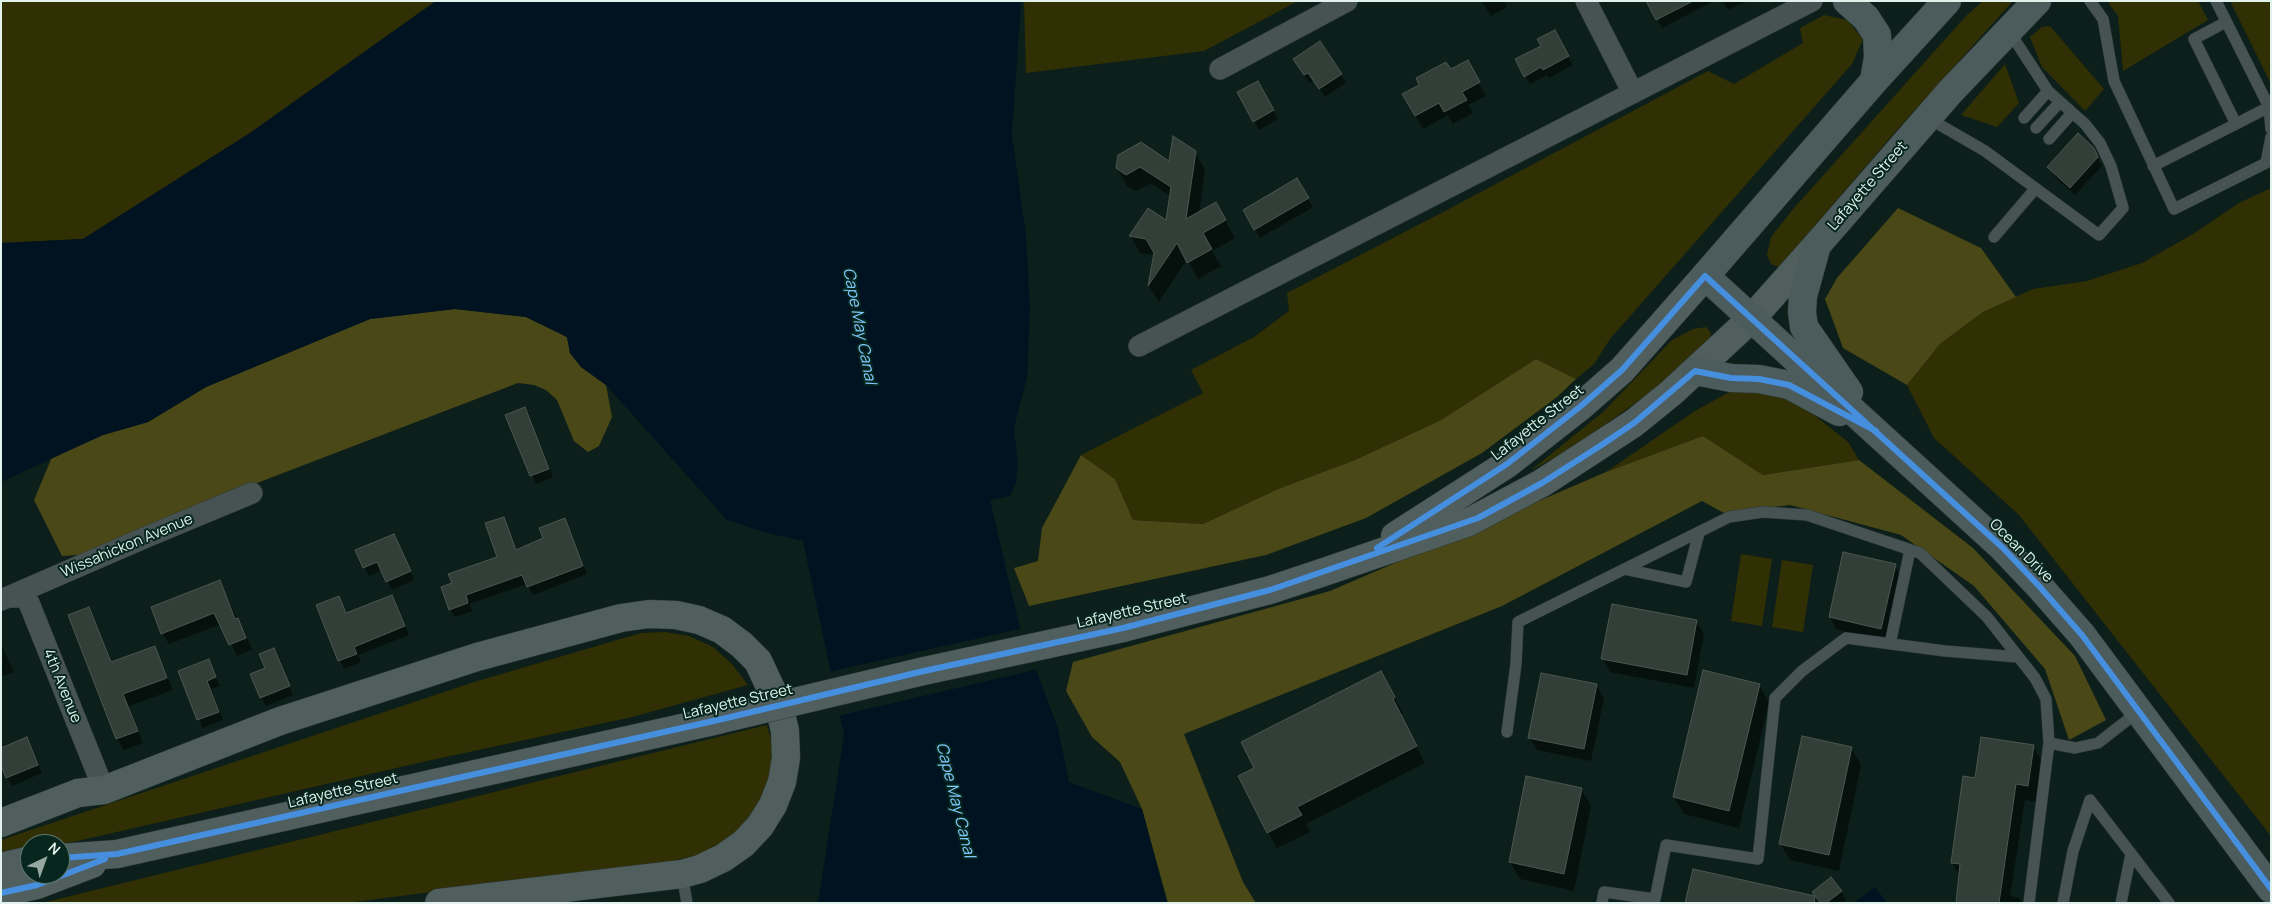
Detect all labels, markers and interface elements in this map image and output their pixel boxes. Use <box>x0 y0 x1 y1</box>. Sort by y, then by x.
street label: Lafayette Street <box>1824 138 1912 234</box>
water label: Cape May Canal <box>838 266 880 386</box>
street label: Lafayette Street <box>1488 381 1588 465</box>
street label: Wissahickon Avenue <box>58 510 196 582</box>
street label: Ocean Drive <box>1985 515 2057 587</box>
street label: Lafayette Street <box>1075 590 1189 632</box>
street label: 4th Avenue <box>39 646 85 726</box>
street label: Lafayette Street <box>681 681 795 723</box>
water label: Cape May Canal <box>931 740 979 860</box>
street label: Lafayette Street <box>286 770 400 812</box>
north arrow <box>20 834 70 884</box>
text: N <box>45 838 65 859</box>

